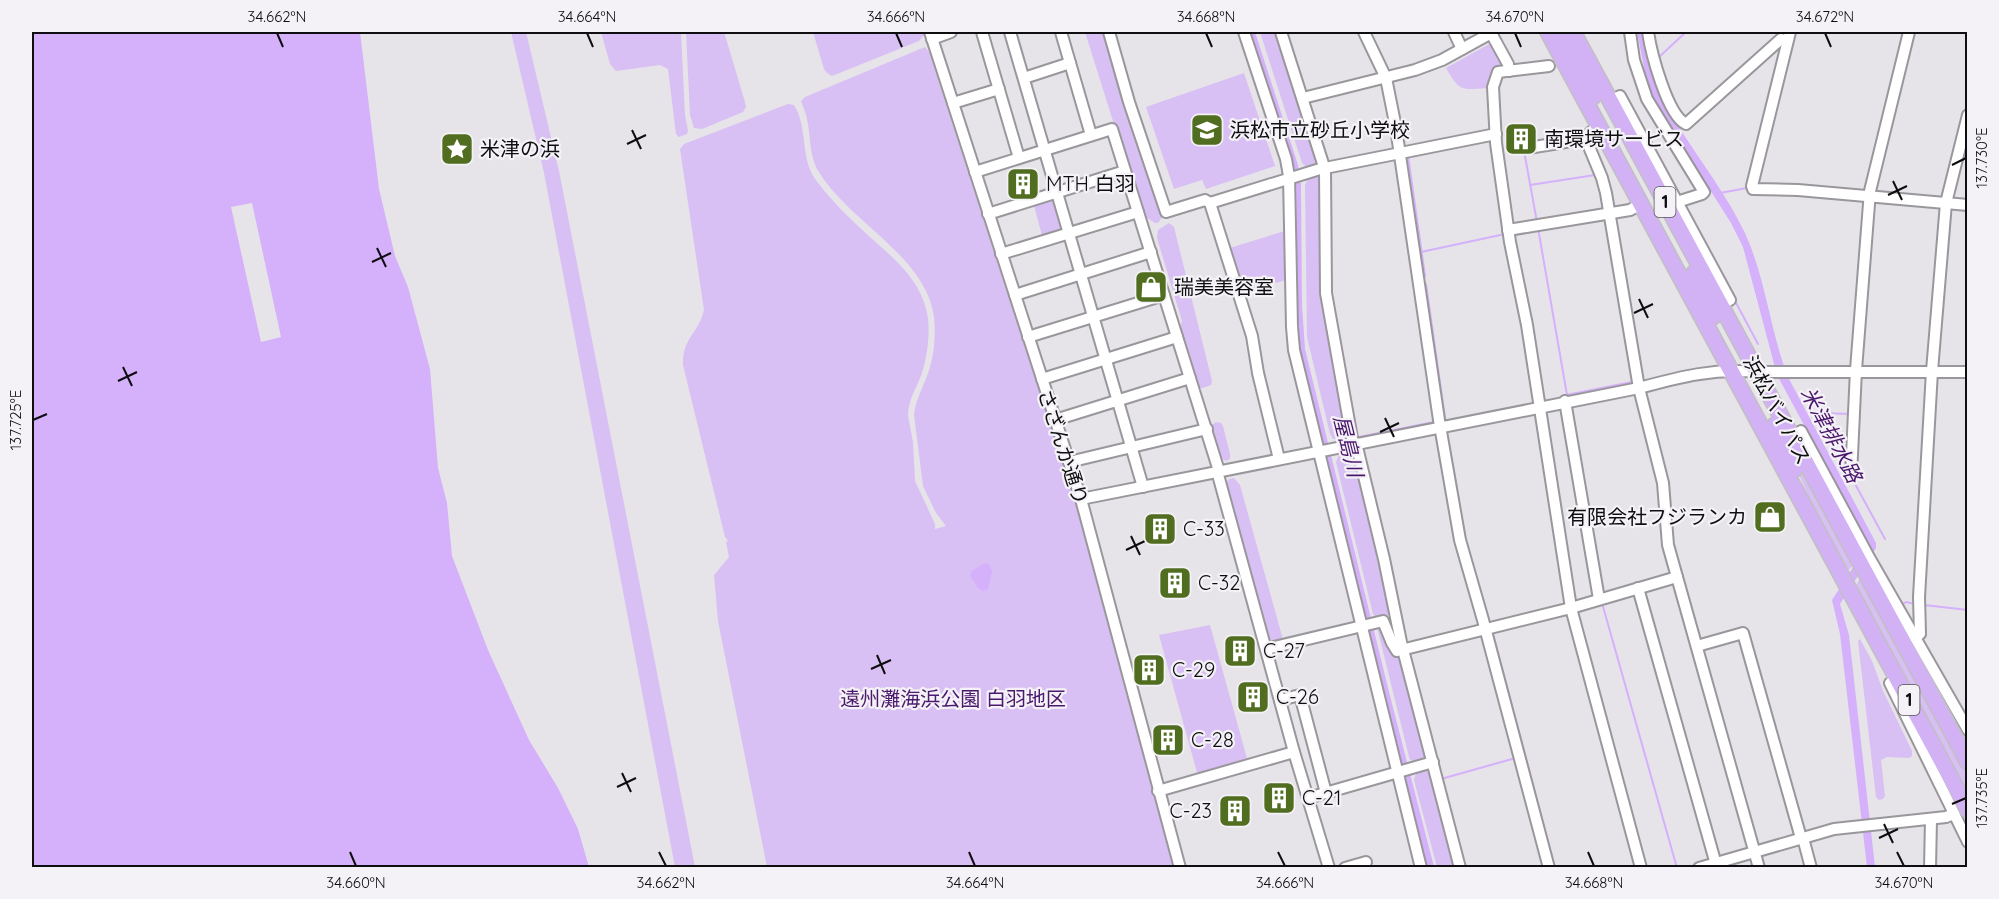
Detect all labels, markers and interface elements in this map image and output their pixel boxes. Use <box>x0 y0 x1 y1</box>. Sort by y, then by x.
text: 34.662°N <box>248 7 306 26</box>
text: 34.664°N <box>558 7 616 26</box>
text: 34.666°N <box>867 7 925 26</box>
text: 34.668°N <box>1177 7 1235 26</box>
text: 34.670°N <box>1485 7 1545 26</box>
text: 34.672°N <box>1796 7 1854 26</box>
school or university icon: 浜松市立砂丘小学校 <box>1189 112 1225 148</box>
place label: 浜松市立砂丘小学校 <box>1230 117 1410 142</box>
building icon: 南環境サービス <box>1503 121 1539 157</box>
place label: 南環境サービス <box>1544 126 1684 151</box>
text: 137.730°E <box>1972 128 1991 188</box>
place icon: 米津の浜 <box>439 131 475 167</box>
place label: 米津の浜 <box>480 136 560 161</box>
building icon: MTH 白羽 <box>1005 166 1041 202</box>
place label: MTH 白羽 <box>1046 171 1134 196</box>
road number: 1 <box>1654 187 1676 217</box>
shop icon: 瑞美美容室 <box>1133 269 1169 305</box>
place label: 瑞美美容室 <box>1174 274 1274 299</box>
street label: 浜松バイパス <box>1738 351 1817 468</box>
water label: 米津排水路 <box>1796 382 1869 489</box>
street label: さざんか通り <box>1033 386 1094 508</box>
text: 137.725°E <box>6 390 25 450</box>
water label: 屋島川 <box>1329 412 1370 481</box>
shop icon: 有限会社フジランカ <box>1752 499 1788 535</box>
place label: 有限会社フジランカ <box>1567 504 1747 529</box>
building icon: C-33 <box>1142 511 1178 547</box>
place label: C-33 <box>1183 516 1225 541</box>
building icon: C-32 <box>1157 565 1193 601</box>
place label: C-32 <box>1198 570 1240 595</box>
building icon: C-27 <box>1222 633 1258 669</box>
place label: C-27 <box>1263 638 1305 663</box>
building icon: C-29 <box>1131 652 1167 688</box>
place label: C-29 <box>1172 657 1215 682</box>
building icon: C-26 <box>1235 679 1271 715</box>
place label: C-26 <box>1276 684 1319 709</box>
road number: 1 <box>1898 685 1920 715</box>
park label: 遠州灘海浜公園 白羽地区 <box>840 686 1066 711</box>
building icon: C-28 <box>1150 722 1186 758</box>
place label: C-28 <box>1191 727 1234 752</box>
text: 137.735°E <box>1972 768 1991 828</box>
building icon: C-21 <box>1261 780 1297 816</box>
place label: C-21 <box>1302 785 1341 810</box>
building icon: C-23 <box>1217 793 1253 829</box>
place label: C-23 <box>1170 798 1212 823</box>
text: 34.660°N <box>326 873 386 892</box>
text: 34.662°N <box>637 873 695 892</box>
text: 34.664°N <box>946 873 1004 892</box>
text: 34.666°N <box>1256 873 1314 892</box>
text: 34.668°N <box>1565 873 1623 892</box>
text: 34.670°N <box>1874 873 1934 892</box>

